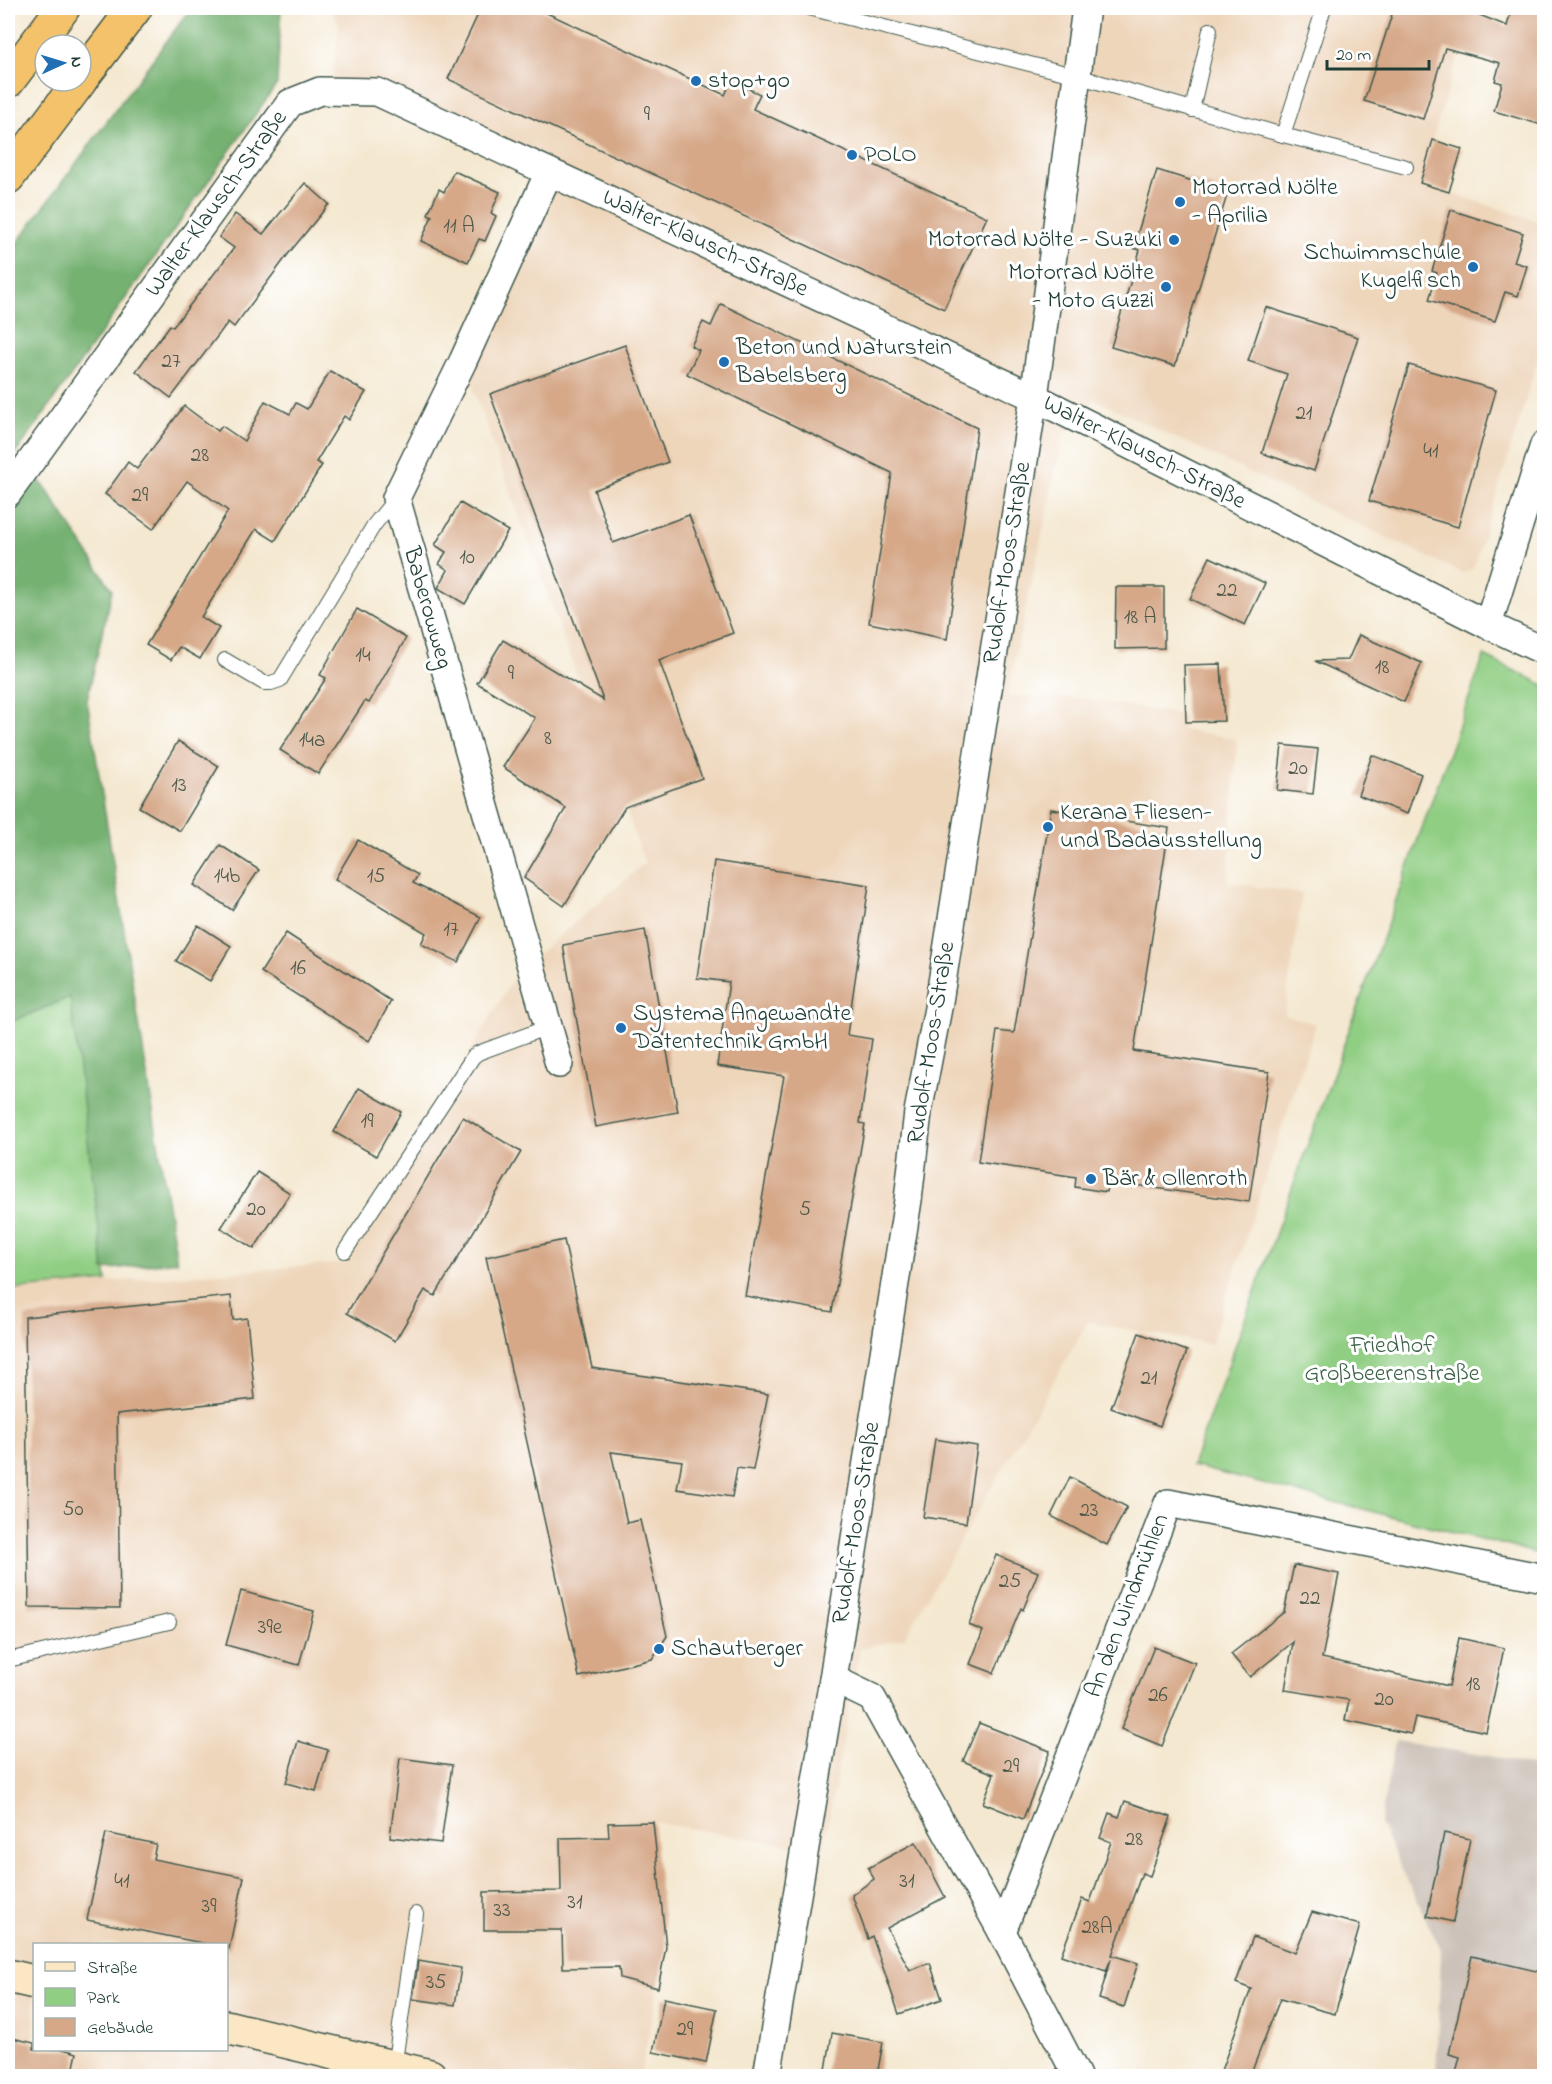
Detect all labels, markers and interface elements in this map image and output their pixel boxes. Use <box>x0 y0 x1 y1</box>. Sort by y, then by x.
north arrow <box>33 33 93 93</box>
scale bar <box>1327 33 1429 71</box>
text: 20 m <box>1336 43 1371 69</box>
text: N <box>64 56 88 69</box>
place label: stop+go <box>708 64 790 99</box>
marker: stop+go <box>689 74 703 88</box>
house number: 9 <box>644 100 651 130</box>
street label: Walter-Klausch-Straße <box>137 103 297 305</box>
place label: POLO <box>864 138 917 173</box>
marker: POLO <box>845 148 859 162</box>
place label: Motorrad Nölte - Aprilia <box>1192 171 1338 234</box>
street label: Walter-Klausch-Straße <box>596 181 814 307</box>
marker: Motorrad Nölte - Aprilia <box>1173 195 1187 209</box>
house number: 11 A <box>443 212 475 242</box>
place label: Motorrad Nölte - Suzuki <box>928 223 1162 258</box>
marker: Motorrad Nölte - Suzuki <box>1167 233 1181 247</box>
place label: Schwimmschule Kugelfisch <box>1304 236 1461 299</box>
place label: Motorrad Nölte - Moto Guzzi <box>1008 256 1154 319</box>
marker: Schwimmschule Kugelfisch <box>1466 260 1480 274</box>
marker: Motorrad Nölte - Moto Guzzi <box>1159 280 1173 294</box>
place label: Beton und Naturstein Babelsberg <box>735 331 952 394</box>
house number: 27 <box>161 347 181 377</box>
marker: Beton und Naturstein Babelsberg <box>717 355 731 369</box>
street label: Walter-Klausch-Straße <box>1036 387 1252 519</box>
house number: 21 <box>1295 399 1313 429</box>
house number: 41 <box>1423 437 1439 467</box>
house number: 28 <box>191 441 209 471</box>
street label: Rudolf-Moos-Straße <box>975 459 1041 667</box>
house number: 29 <box>132 481 149 511</box>
street label: Baberowweg <box>393 542 461 673</box>
house number: 10 <box>459 543 475 573</box>
house number: 22 <box>1217 576 1237 606</box>
house number: 18 A <box>1124 603 1156 633</box>
house number: 14 <box>355 641 371 671</box>
house number: 18 <box>1375 653 1389 683</box>
house number: 9 <box>508 659 515 689</box>
house number: 8 <box>544 724 552 754</box>
house number: 14a <box>299 726 325 756</box>
house number: 20 <box>1288 754 1308 784</box>
house number: 13 <box>171 771 187 801</box>
place label: Kerana Fliesen- und Badausstellung <box>1060 796 1262 859</box>
marker: Kerana Fliesen- und Badausstellung <box>1041 820 1055 834</box>
house number: 14b <box>214 862 240 892</box>
house number: 15 <box>367 862 385 892</box>
house number: 17 <box>443 915 459 945</box>
street label: Rudolf-Moos-Straße <box>899 939 965 1147</box>
house number: 16 <box>290 954 306 984</box>
place label: Systema Angewandte Datentechnik GmbH <box>632 997 852 1060</box>
marker: Systema Angewandte Datentechnik GmbH <box>614 1021 628 1035</box>
house number: 19 <box>361 1107 374 1137</box>
place label: Bär & Ollenroth <box>1102 1162 1248 1197</box>
marker: Bär & Ollenroth <box>1084 1172 1098 1186</box>
house number: 20 <box>246 1195 266 1225</box>
house number: 5 <box>799 1195 811 1225</box>
park label: Friedhof Großbeerenstraße <box>1305 1329 1480 1392</box>
house number: 21 <box>1140 1364 1158 1394</box>
street label: Rudolf-Moos-Straße <box>824 1419 890 1627</box>
house number: 50 <box>62 1495 84 1525</box>
house number: 23 <box>1079 1496 1099 1526</box>
street label: An den Windmühlen <box>1077 1509 1179 1703</box>
house number: 25 <box>999 1567 1021 1597</box>
house number: 22 <box>1300 1584 1320 1614</box>
house number: 39e <box>258 1613 283 1643</box>
place label: Schautberger <box>671 1632 804 1667</box>
marker: Schautberger <box>652 1642 666 1656</box>
house number: 18 <box>1466 1670 1480 1700</box>
house number: 26 <box>1148 1681 1168 1711</box>
house number: 20 <box>1374 1685 1394 1715</box>
house number: 29 <box>1003 1752 1020 1782</box>
house number: 28 <box>1125 1825 1143 1855</box>
house number: 41 <box>114 1867 130 1897</box>
house number: 31 <box>899 1867 915 1897</box>
house number: 31 <box>567 1888 583 1918</box>
house number: 39 <box>202 1892 217 1922</box>
house number: 33 <box>493 1896 511 1926</box>
house number: 28A <box>1081 1913 1113 1943</box>
legend <box>33 1943 228 2051</box>
text: Straße <box>87 1956 138 1982</box>
house number: 35 <box>426 1968 446 1998</box>
text: Park <box>87 1986 120 2012</box>
house number: 29 <box>677 2015 694 2045</box>
text: Gebäude <box>87 2016 154 2042</box>

